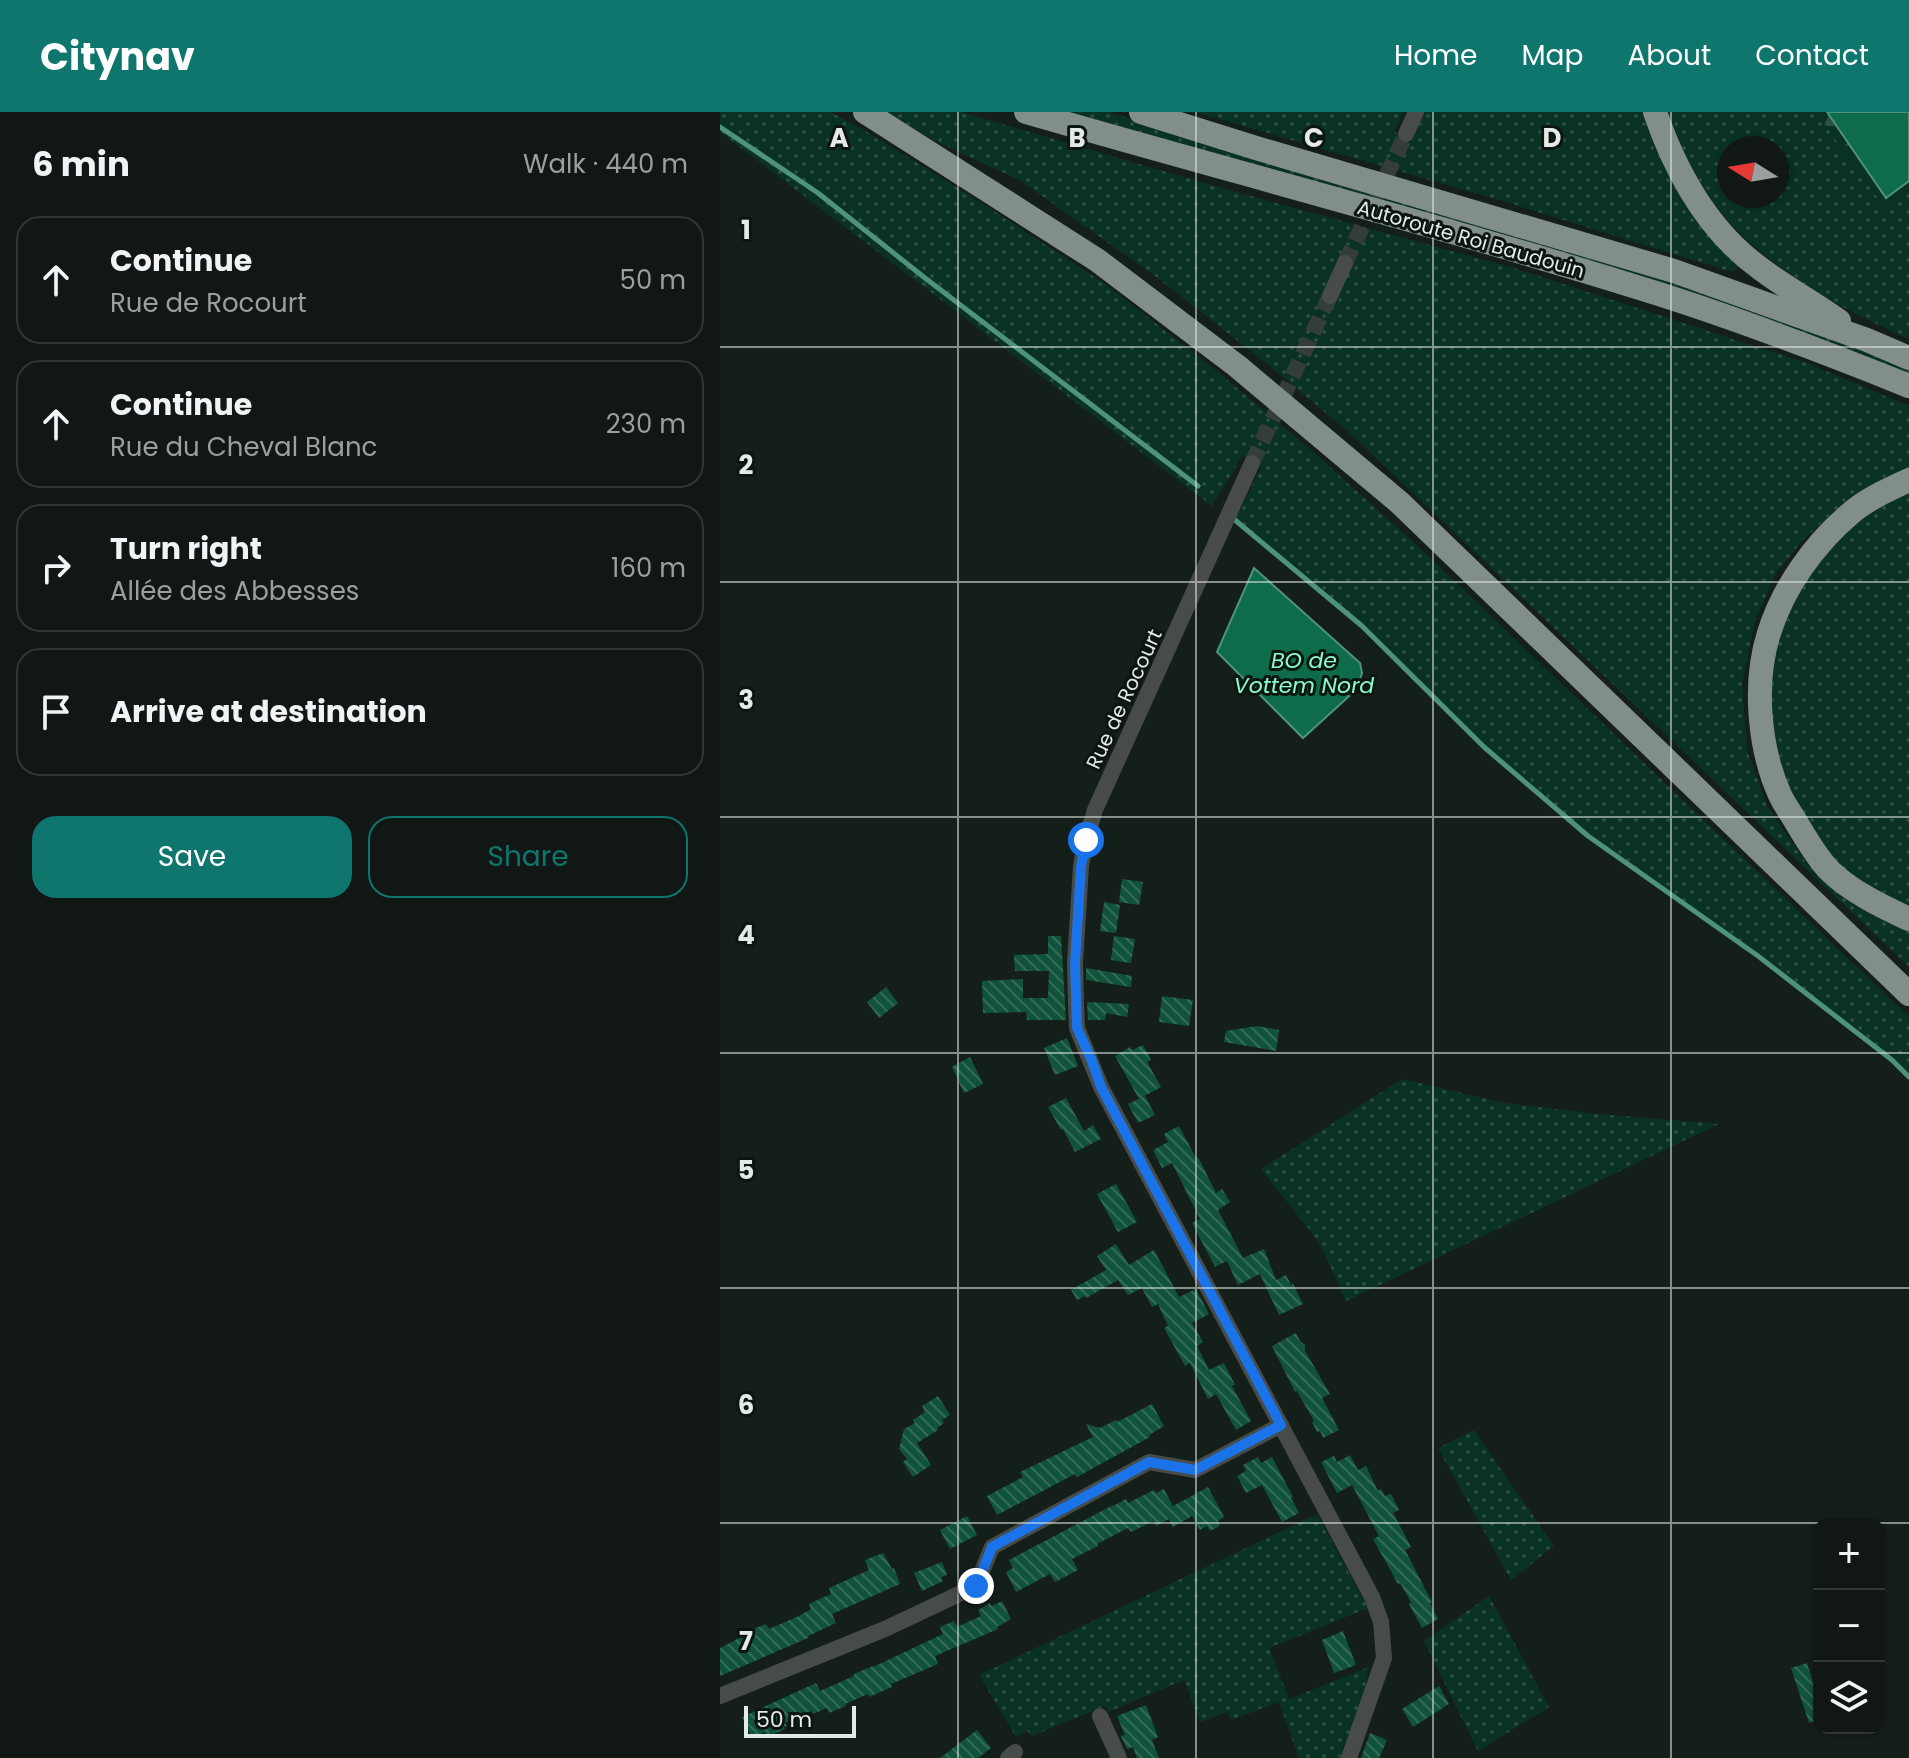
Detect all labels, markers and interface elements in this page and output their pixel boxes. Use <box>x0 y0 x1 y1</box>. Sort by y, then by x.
text: Citynav <box>40 30 195 83</box>
text: Home <box>1394 36 1477 75</box>
text: Map <box>1521 36 1583 75</box>
text: About <box>1627 36 1711 75</box>
text: Contact <box>1755 36 1869 75</box>
text: A <box>829 120 849 156</box>
text: B <box>1068 120 1086 156</box>
text: C <box>1304 120 1324 156</box>
text: D <box>1543 120 1562 156</box>
north arrow <box>1717 136 1789 208</box>
text: 6 min <box>32 140 130 188</box>
text: Walk · 440 m <box>523 146 688 182</box>
street label: Autoroute Roi Baudouin <box>1354 193 1588 285</box>
text: 1 <box>741 212 751 248</box>
text: Continue <box>110 239 252 282</box>
icon: ahead <box>34 258 78 302</box>
text: 50 m <box>620 262 686 298</box>
text: Rue de Rocourt <box>110 285 307 321</box>
text: Continue <box>110 383 252 426</box>
icon: ahead <box>34 402 78 446</box>
text: 230 m <box>606 406 686 442</box>
text: Rue du Cheval Blanc <box>110 429 377 465</box>
text: 2 <box>739 447 754 483</box>
text: Turn right <box>110 527 262 570</box>
icon: right <box>34 546 78 590</box>
text: 160 m <box>611 550 686 586</box>
text: Allée des Abbesses <box>110 573 359 609</box>
street label: Rue de Rocourt <box>1079 624 1169 774</box>
water label: BO de Vottem Nord <box>1234 645 1374 701</box>
text: 3 <box>738 682 754 718</box>
icon: arrive <box>34 690 78 734</box>
text: Arrive at destination <box>110 690 427 733</box>
button: Save <box>32 816 352 898</box>
button: Share <box>368 816 688 898</box>
route start <box>1068 822 1104 858</box>
text: 4 <box>737 917 755 953</box>
text: 5 <box>738 1152 754 1188</box>
text: 6 <box>738 1387 754 1423</box>
map controls <box>1813 1518 1885 1734</box>
button: + <box>1813 1518 1885 1590</box>
route end <box>958 1568 994 1604</box>
button: − <box>1813 1590 1885 1662</box>
text: 7 <box>739 1623 753 1659</box>
button: layers <box>1813 1662 1885 1734</box>
scale bar <box>744 1702 856 1738</box>
text: 50 m <box>756 1704 812 1735</box>

